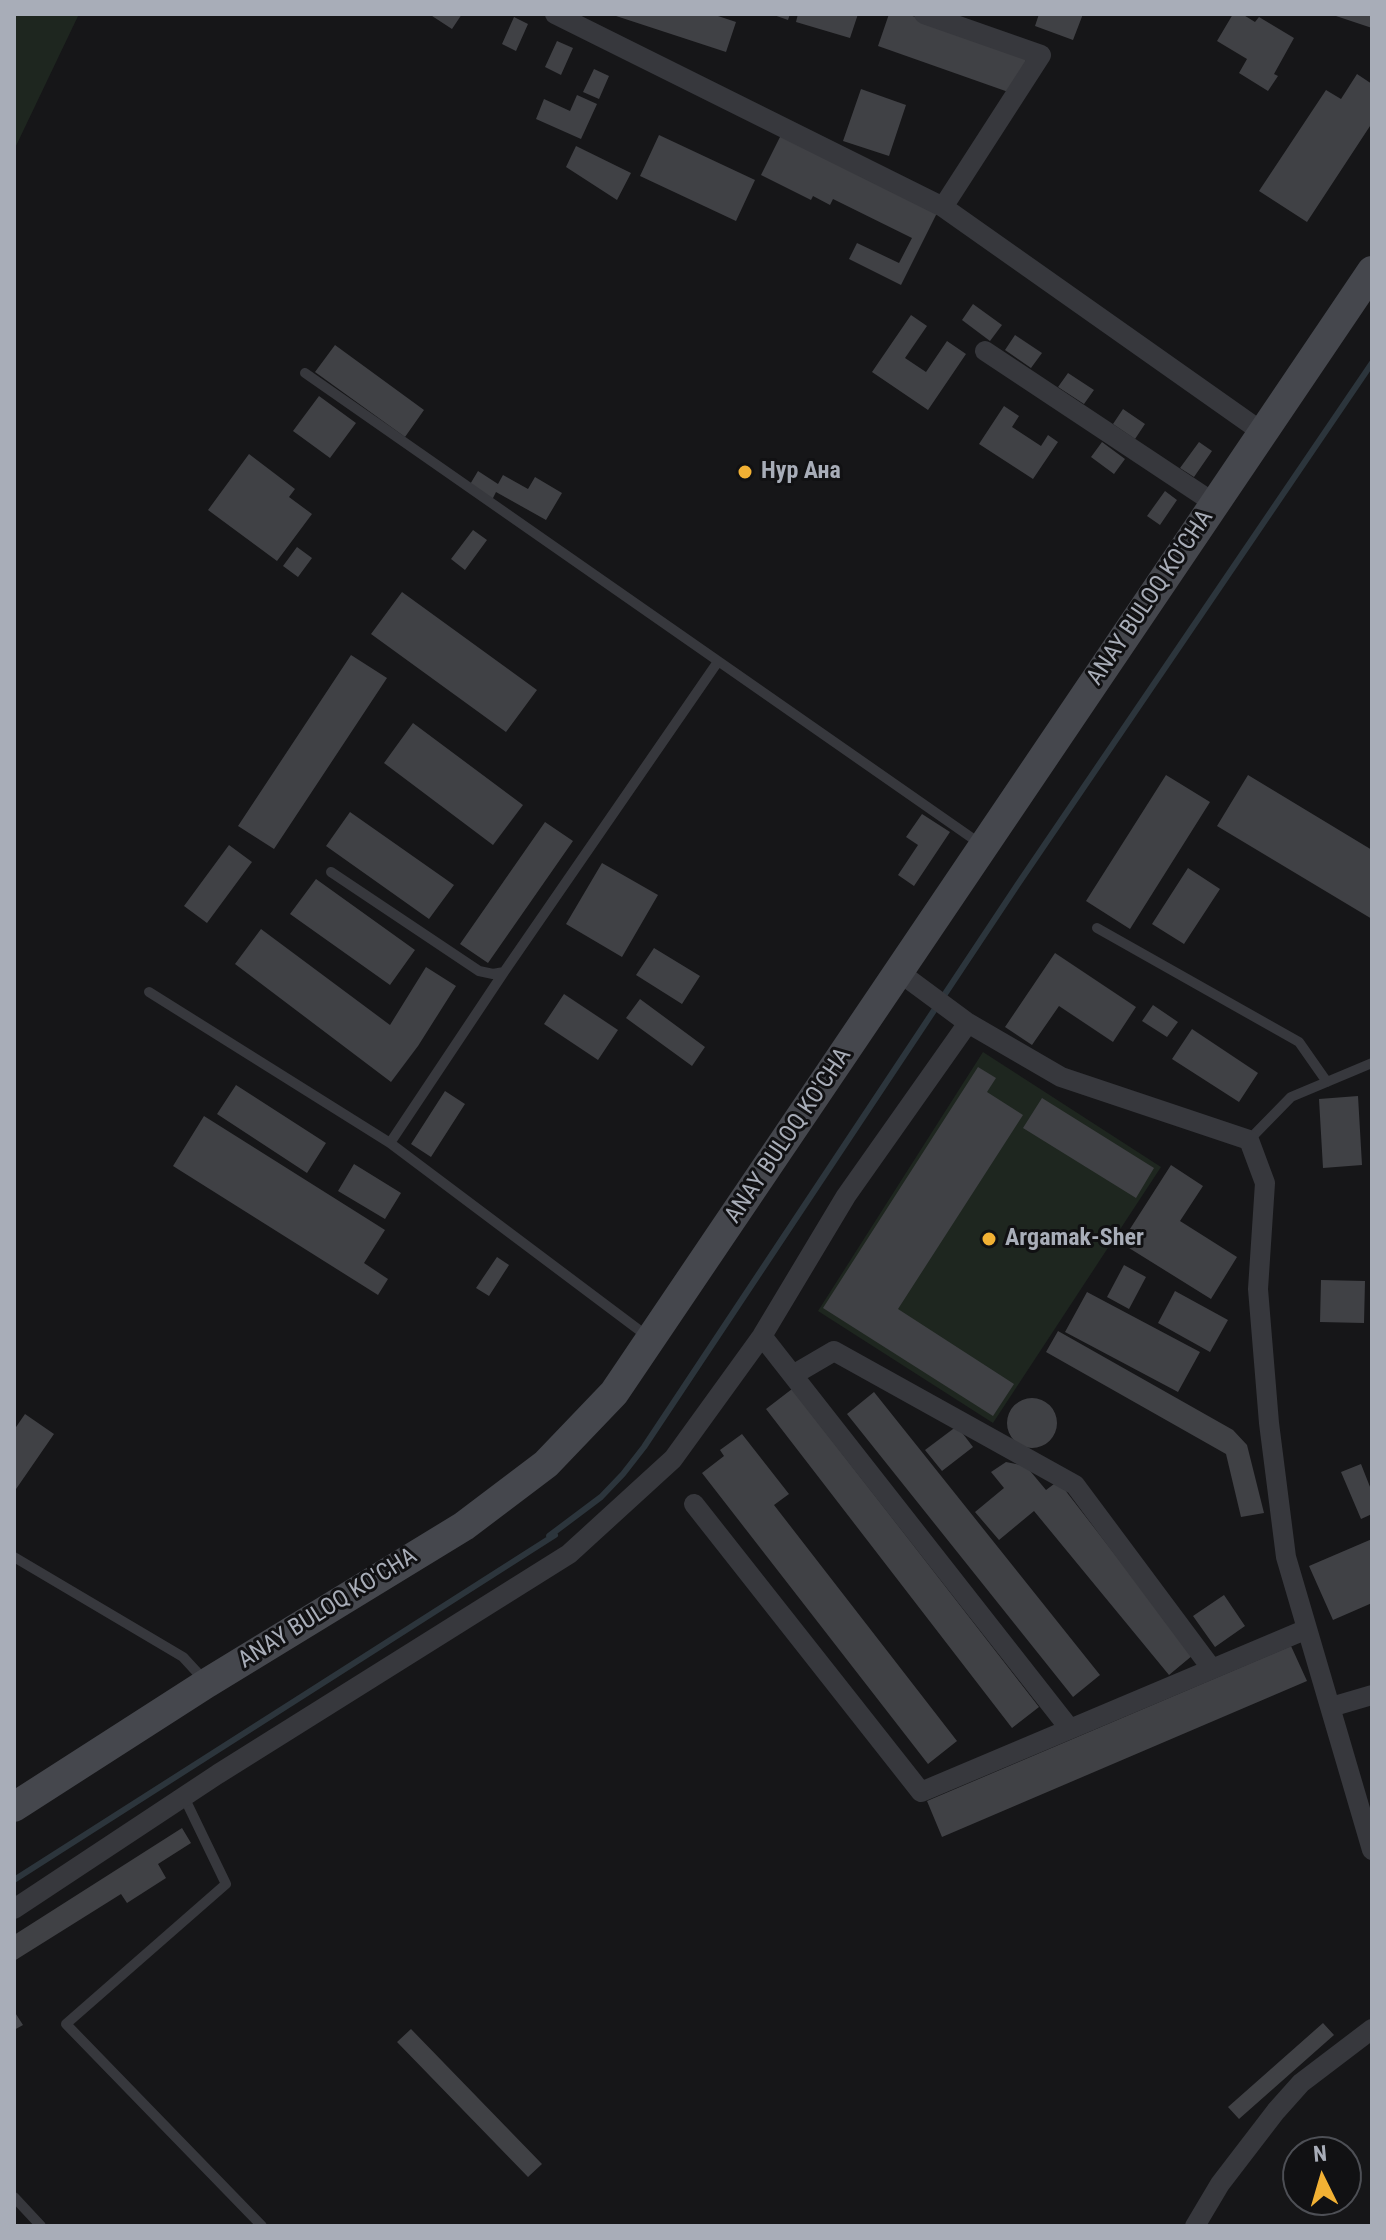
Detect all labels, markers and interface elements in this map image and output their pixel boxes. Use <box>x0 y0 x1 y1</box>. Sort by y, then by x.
place label: Нур Ана <box>761 458 841 486</box>
marker: Нур Ана <box>736 463 754 481</box>
street label: ANAY BULOQ KO'CHA <box>1082 505 1220 691</box>
street label: ANAY BULOQ KO'CHA <box>720 1043 858 1229</box>
place label: Argamak-Sher <box>1005 1225 1144 1253</box>
marker: Argamak-Sher <box>980 1230 998 1248</box>
street label: ANAY BULOQ KO'CHA <box>233 1542 423 1676</box>
north arrow <box>1282 2136 1362 2216</box>
text: N <box>1312 2141 1328 2167</box>

